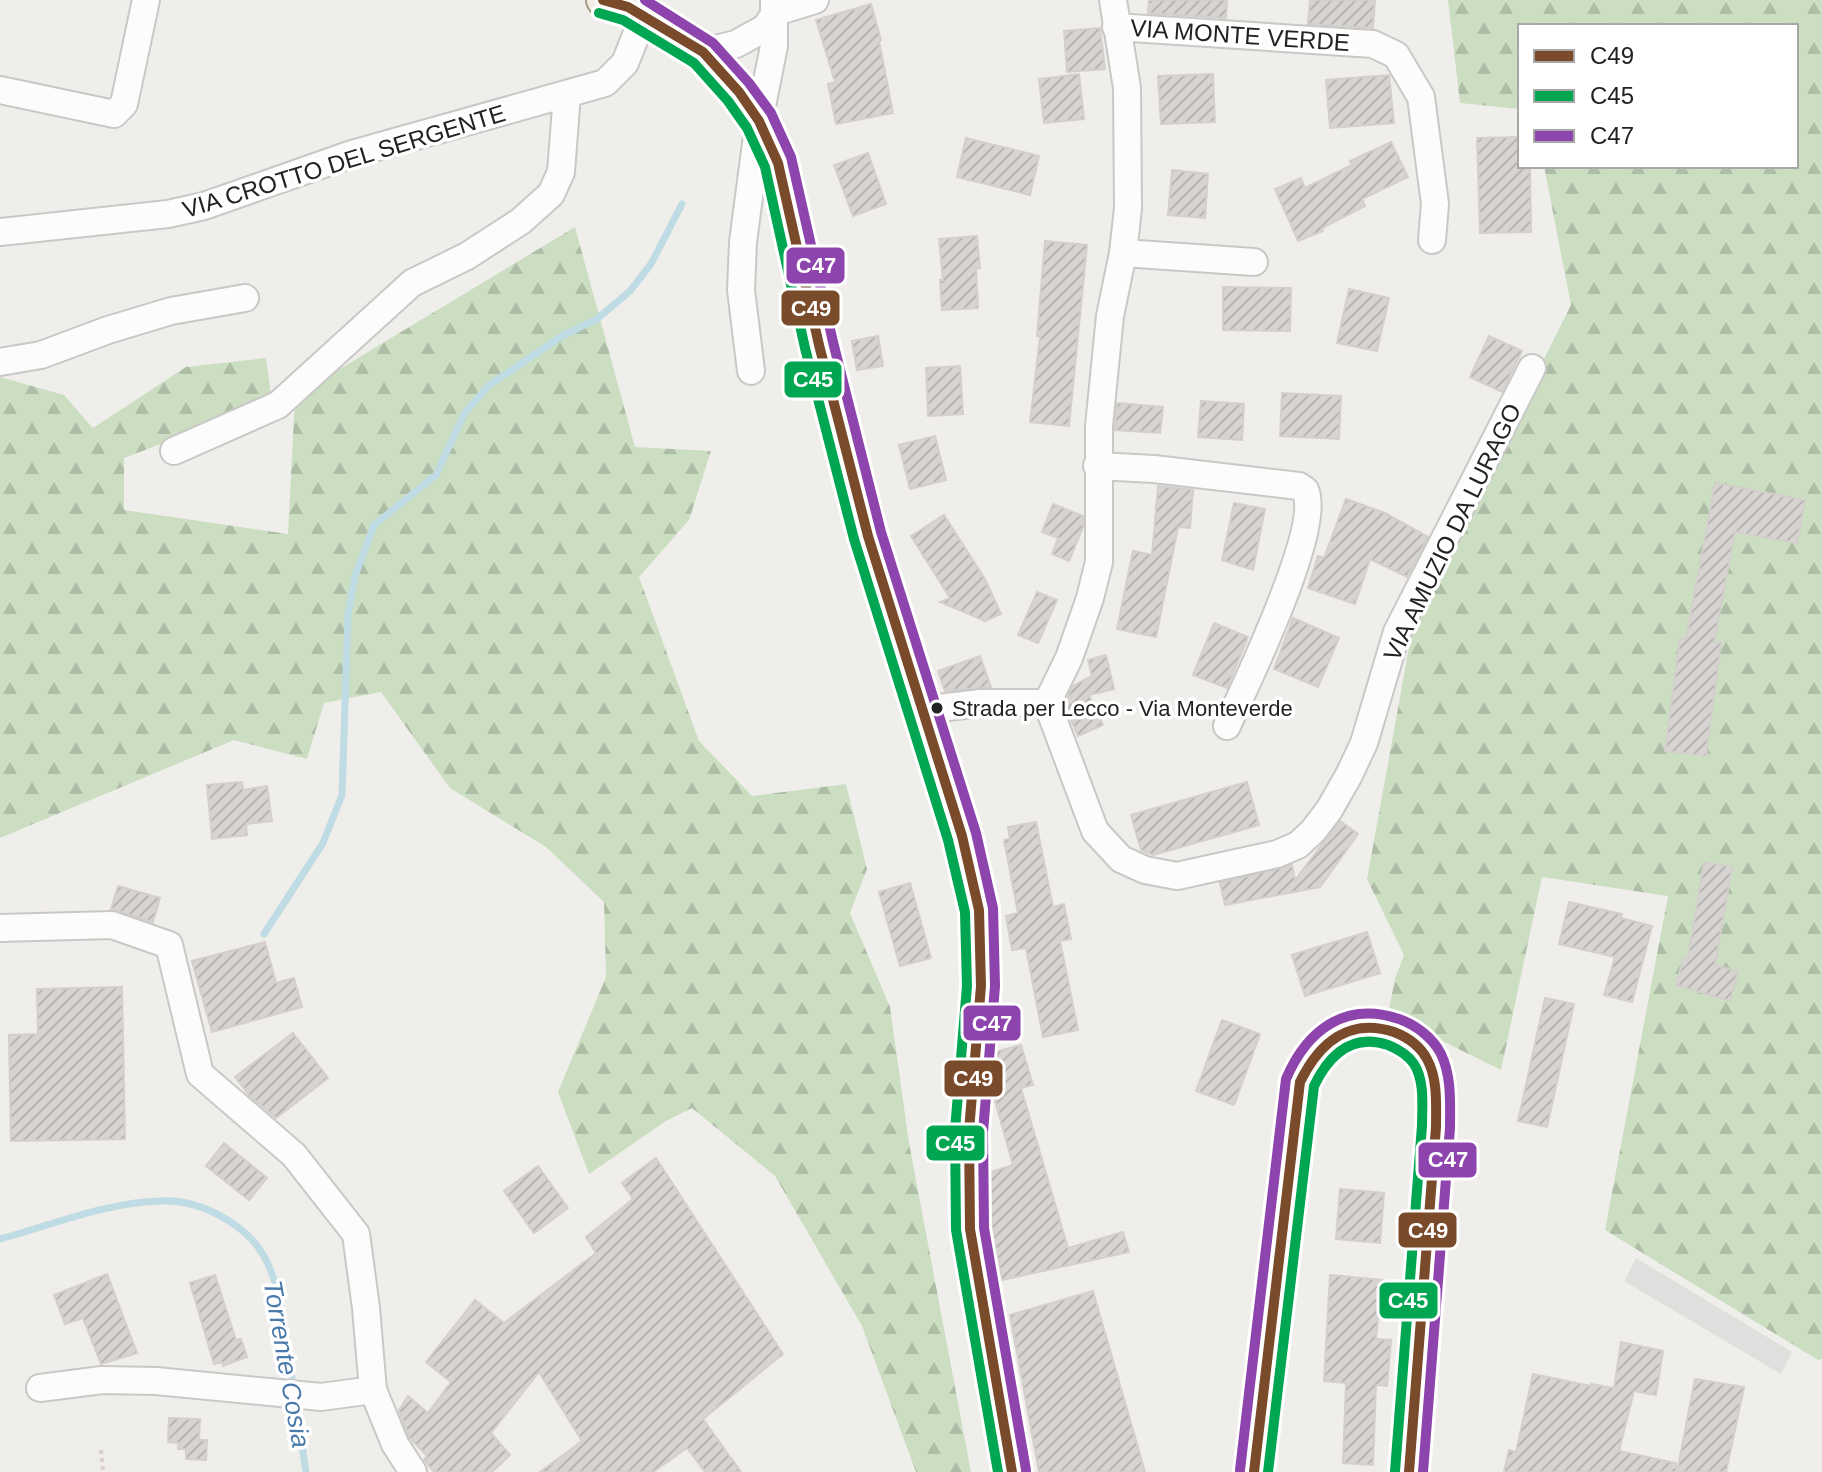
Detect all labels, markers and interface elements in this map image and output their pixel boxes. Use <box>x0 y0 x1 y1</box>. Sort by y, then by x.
street label: VIA MONTE VERDE <box>1129 14 1351 56</box>
legend <box>1518 24 1798 168</box>
text: C49 <box>1590 42 1634 69</box>
text: C45 <box>1590 82 1634 109</box>
street label: VIA CROTTO DEL SERGENTE <box>179 99 509 223</box>
text: C47 <box>1590 122 1634 149</box>
line badge: C47 <box>785 246 846 285</box>
text: C47 <box>796 253 836 278</box>
line badge: C49 <box>780 289 841 327</box>
text: C49 <box>791 296 831 321</box>
line badge: C45 <box>783 360 843 399</box>
text: C45 <box>793 367 833 392</box>
street label: VIA AMUZIO DA LURAGO <box>1378 399 1526 665</box>
place label: Strada per Lecco - Via Monteverde <box>952 696 1293 721</box>
marker: Strada per Lecco - Via Monteverde <box>929 700 945 716</box>
line badge: C47 <box>962 1004 1022 1042</box>
text: C47 <box>972 1011 1012 1036</box>
line badge: C49 <box>943 1059 1004 1098</box>
text: C49 <box>953 1066 993 1091</box>
line badge: C45 <box>925 1124 986 1162</box>
text: C45 <box>935 1131 975 1156</box>
line badge: C47 <box>1417 1141 1478 1179</box>
text: C47 <box>1428 1147 1468 1172</box>
line badge: C49 <box>1397 1211 1458 1249</box>
text: C49 <box>1408 1218 1448 1243</box>
water label: Torrente Cosia <box>258 1278 316 1450</box>
line badge: C45 <box>1378 1281 1439 1320</box>
text: C45 <box>1388 1288 1428 1313</box>

